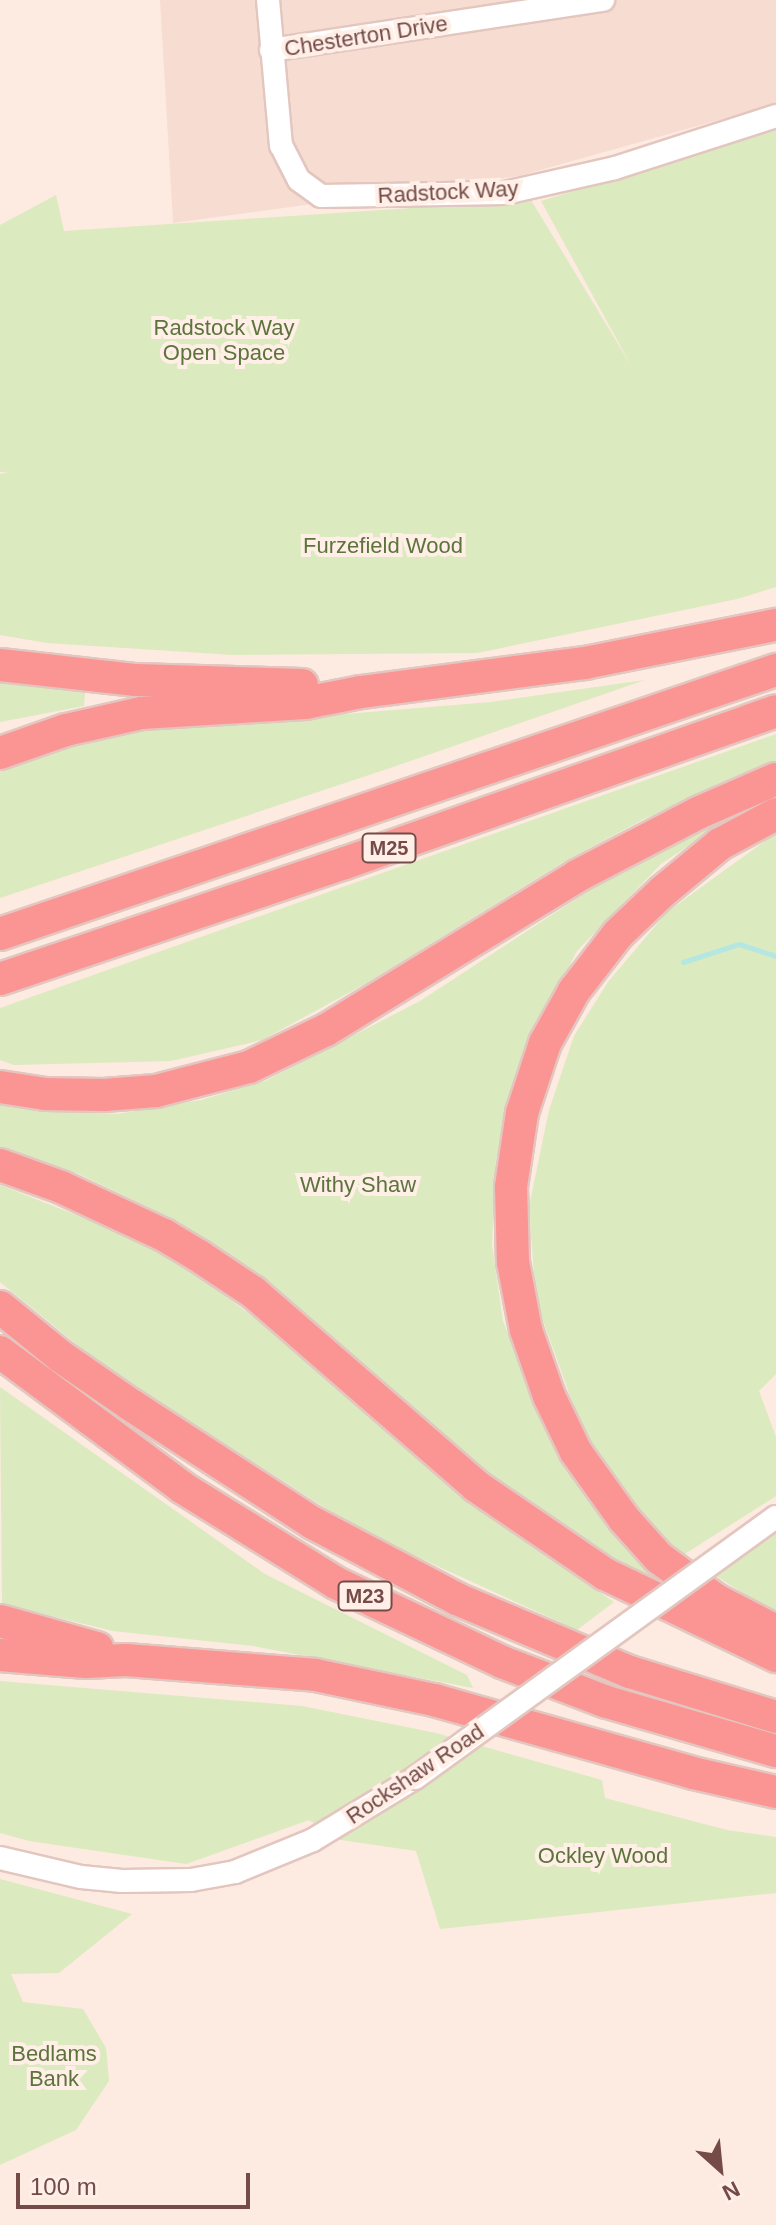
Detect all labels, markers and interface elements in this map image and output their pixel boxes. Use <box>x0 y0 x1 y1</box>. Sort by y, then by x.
street label: Chesterton Drive <box>282 10 450 62</box>
street label: Radstock Way <box>377 175 519 209</box>
park label: Radstock Way Open Space <box>153 314 295 366</box>
park label: Furzefield Wood <box>303 533 463 559</box>
road number: M25 <box>361 832 417 864</box>
park label: Withy Shaw <box>300 1172 416 1198</box>
road number: M23 <box>337 1580 393 1612</box>
street label: Rockshaw Road <box>341 1718 489 1830</box>
park label: Ockley Wood <box>538 1843 668 1869</box>
park label: Bedlams Bank <box>11 2040 97 2092</box>
north arrow <box>680 2129 760 2209</box>
scale bar <box>20 2157 254 2207</box>
text: 100 m <box>30 2173 97 2200</box>
text: N <box>718 2176 744 2206</box>

